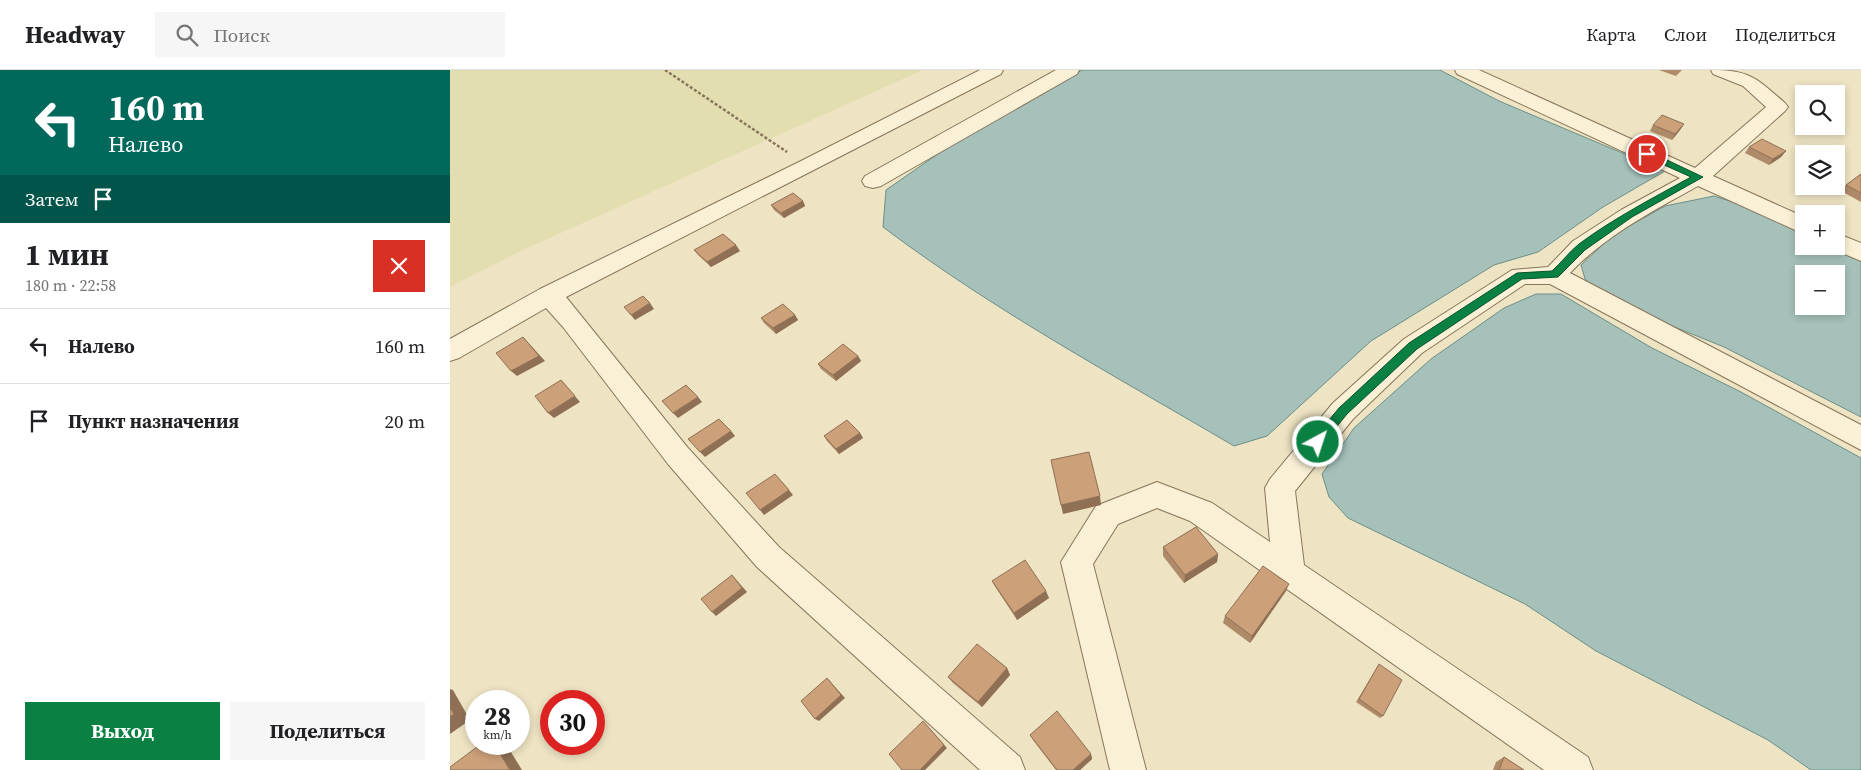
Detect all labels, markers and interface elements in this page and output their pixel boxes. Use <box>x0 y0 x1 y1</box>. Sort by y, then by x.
search box <box>155 12 505 57</box>
text: Headway <box>25 18 125 51</box>
icon: search <box>173 21 201 49</box>
text: Поиск <box>213 22 270 48</box>
text: Карта <box>1586 22 1636 47</box>
text: Слои <box>1664 22 1707 47</box>
text: Поделиться <box>1735 22 1836 47</box>
text: 160 m <box>108 84 204 132</box>
map controls <box>1795 85 1845 315</box>
button: search <box>1795 85 1845 135</box>
icon: left <box>25 90 90 155</box>
text: Налево <box>108 129 183 159</box>
pin <box>1626 133 1668 175</box>
icon: arrive <box>1633 140 1661 168</box>
button: layers <box>1795 145 1845 195</box>
icon: arrive <box>89 185 117 213</box>
text: Затем <box>25 186 79 212</box>
button: + <box>1795 205 1845 255</box>
text: 1 мин <box>25 234 109 275</box>
button: close <box>373 240 425 292</box>
button: − <box>1795 265 1845 315</box>
text: 180 m · 22:58 <box>25 274 116 296</box>
icon: left <box>25 332 53 360</box>
text: Налево <box>68 333 135 359</box>
text: 160 m <box>375 333 425 359</box>
icon: arrive <box>25 407 53 435</box>
text: Пункт назначения <box>68 408 239 434</box>
text: 20 m <box>384 408 425 434</box>
position arrow <box>1291 415 1343 467</box>
speed limit sign: 30 <box>540 690 605 755</box>
text: 28 <box>484 699 511 733</box>
button: Выход <box>25 702 220 760</box>
button: Поделиться <box>230 702 425 760</box>
text: km/h <box>483 727 512 743</box>

